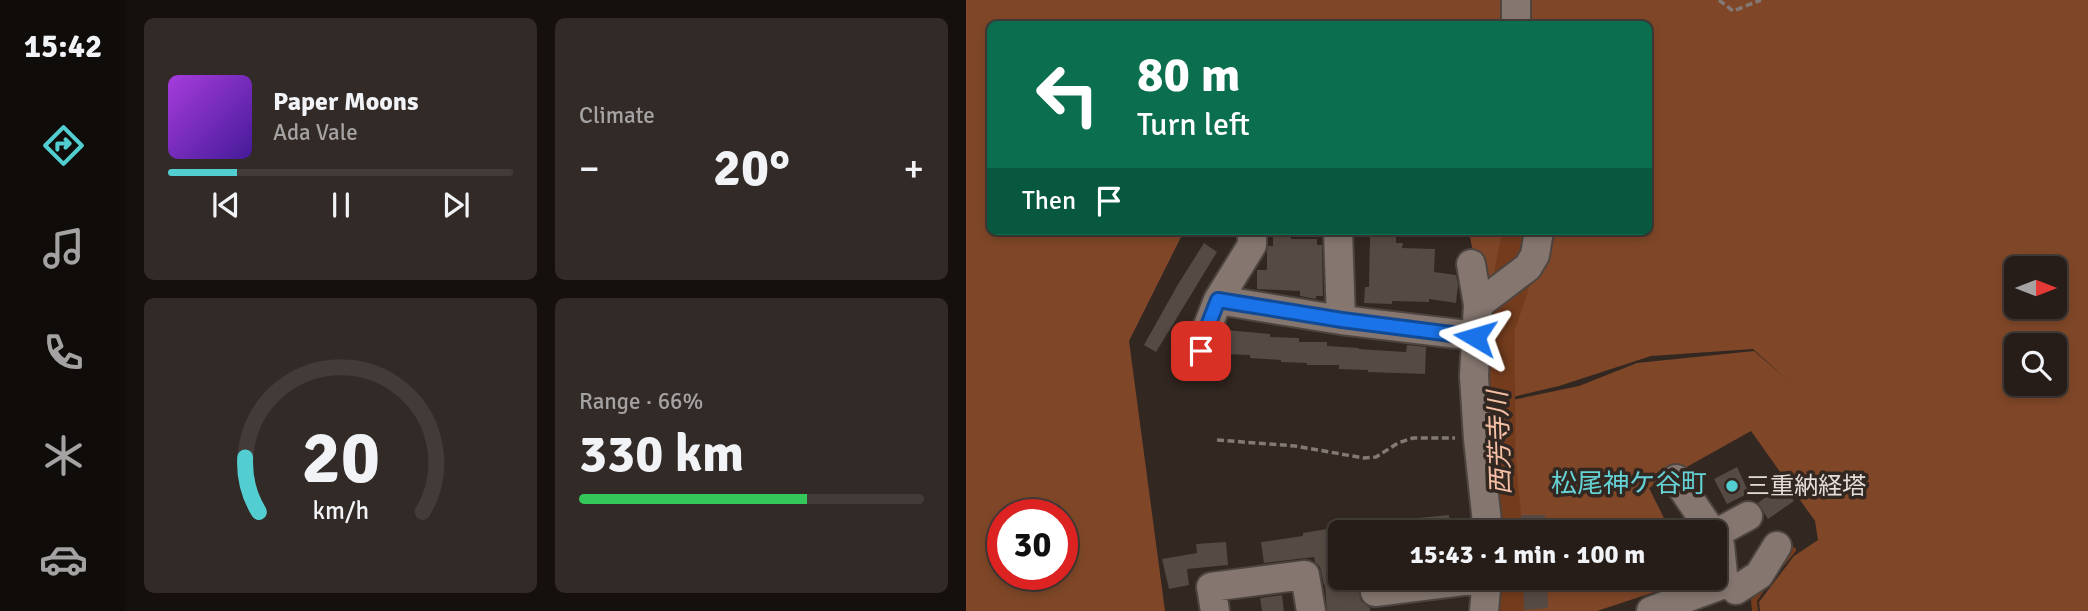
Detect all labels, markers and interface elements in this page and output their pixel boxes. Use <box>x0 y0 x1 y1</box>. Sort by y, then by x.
text: 15:42 <box>24 27 102 66</box>
text: 80 m <box>1137 45 1240 105</box>
icon: left <box>1022 49 1113 140</box>
text: Paper Moons <box>273 86 419 118</box>
text: Climate <box>579 101 655 130</box>
text: Turn left <box>1137 105 1250 144</box>
text: Ada Vale <box>273 118 358 147</box>
icon: directions <box>39 121 88 170</box>
text: 20° <box>713 136 790 200</box>
text: − <box>579 145 600 192</box>
text: + <box>903 145 924 192</box>
icon: arrive <box>1090 182 1128 220</box>
text: Then <box>1022 185 1076 217</box>
icon: previous <box>207 186 245 224</box>
icon: pause <box>322 186 360 224</box>
icon: next <box>437 186 475 224</box>
icon: music <box>39 224 88 273</box>
north arrow <box>2004 256 2067 318</box>
map controls <box>2004 256 2067 396</box>
position arrow <box>1438 300 1512 374</box>
pin <box>1171 321 1231 381</box>
icon: phone <box>39 328 88 377</box>
icon: arrive <box>1182 332 1220 370</box>
button: search <box>2004 333 2067 396</box>
text: Range · 66% <box>579 387 703 416</box>
water label: 西芳寺川 <box>1482 387 1518 495</box>
text: 20 <box>301 414 380 503</box>
text: 330 km <box>579 422 744 486</box>
icon: climate <box>39 431 88 480</box>
district label: 松尾神ケ谷町 <box>1551 468 1707 500</box>
place label: 三重納経塔 <box>1746 471 1866 501</box>
marker: 三重納経塔 <box>1724 478 1740 494</box>
text: km/h <box>312 494 369 525</box>
speed limit sign: 30 <box>987 499 1078 590</box>
icon: car <box>39 535 88 584</box>
text: 15:43 · 1 min · 100 m <box>1410 539 1645 571</box>

